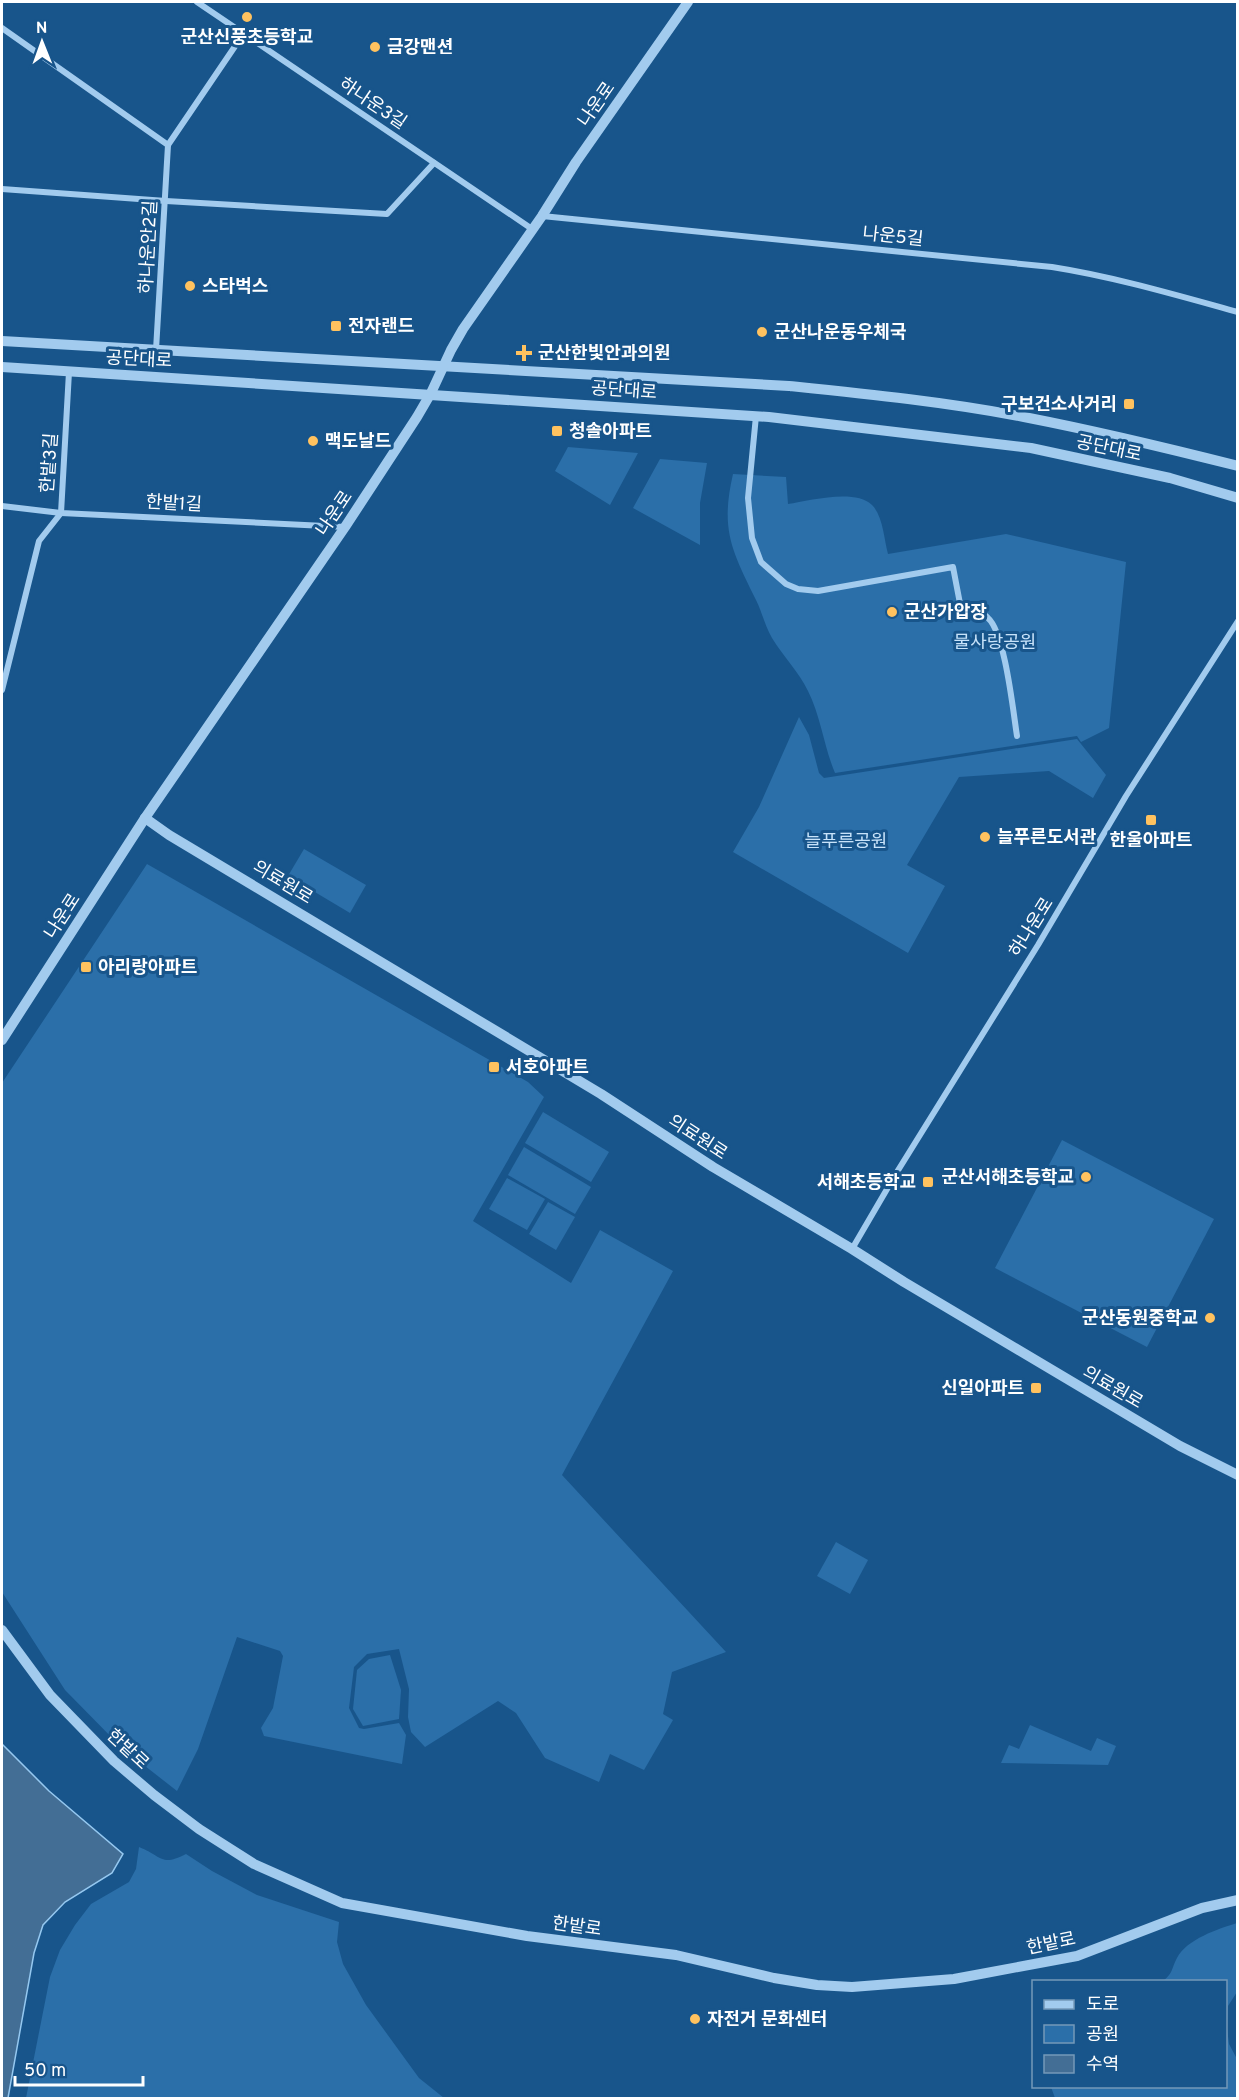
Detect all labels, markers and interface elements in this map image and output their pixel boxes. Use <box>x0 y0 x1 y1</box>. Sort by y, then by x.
marker: 군산신풍초등학교 <box>240 10 254 24</box>
north arrow <box>12 12 72 72</box>
text: N <box>36 19 48 39</box>
place label: 군산신풍초등학교 <box>181 27 313 50</box>
place label: 금강맨션 <box>387 37 453 60</box>
marker: 금강맨션 <box>368 40 382 54</box>
street label: 하나운3길 <box>334 73 411 135</box>
street label: 나운로 <box>574 78 621 132</box>
street label: 하나운안2길 <box>136 200 163 295</box>
street label: 나운5길 <box>861 223 924 252</box>
place label: 스타벅스 <box>202 276 268 299</box>
marker: 스타벅스 <box>183 279 197 293</box>
place label: 전자랜드 <box>348 316 414 339</box>
marker: 전자랜드 <box>329 319 343 333</box>
place label: 군산나운동우체국 <box>774 322 906 345</box>
marker: 군산나운동우체국 <box>755 325 769 339</box>
place label: 군산한빛안과의원 <box>538 343 670 366</box>
marker: 군산한빛안과의원 <box>515 344 533 362</box>
street label: 공단대로 <box>105 347 173 374</box>
street label: 공단대로 <box>590 378 658 405</box>
place label: 구보건소사거리 <box>1001 394 1117 417</box>
marker: 구보건소사거리 <box>1122 397 1136 411</box>
place label: 청솔아파트 <box>569 421 652 444</box>
marker: 청솔아파트 <box>550 424 564 438</box>
place label: 맥도날드 <box>325 431 391 454</box>
street label: 공단대로 <box>1074 431 1143 468</box>
street label: 한밭3길 <box>37 432 64 494</box>
marker: 맥도날드 <box>306 434 320 448</box>
street label: 나운로 <box>312 487 359 541</box>
street label: 한밭1길 <box>145 492 203 517</box>
place label: 군산가압장 <box>904 602 987 625</box>
marker: 군산가압장 <box>885 605 899 619</box>
park label: 물사랑공원 <box>954 632 1036 655</box>
marker: 한울아파트 <box>1144 813 1158 827</box>
place label: 늘푸른도서관 <box>997 827 1097 850</box>
marker: 늘푸른도서관 <box>978 830 992 844</box>
place label: 한울아파트 <box>1110 830 1192 853</box>
park label: 늘푸른공원 <box>805 831 887 854</box>
street label: 의료원로 <box>248 856 317 910</box>
street label: 나운로 <box>40 890 86 944</box>
street label: 하나운로 <box>1005 894 1060 962</box>
place label: 아리랑아파트 <box>98 957 197 980</box>
marker: 아리랑아파트 <box>79 960 93 974</box>
place label: 서호아파트 <box>506 1057 589 1080</box>
marker: 서호아파트 <box>487 1060 501 1074</box>
street label: 의료원로 <box>663 1111 731 1166</box>
place label: 군산서해초등학교 <box>942 1167 1074 1190</box>
marker: 군산서해초등학교 <box>1079 1170 1093 1184</box>
place label: 서해초등학교 <box>817 1172 916 1195</box>
marker: 서해초등학교 <box>921 1175 935 1189</box>
place label: 군산동원중학교 <box>1082 1308 1198 1331</box>
marker: 군산동원중학교 <box>1203 1311 1217 1325</box>
street label: 의료원로 <box>1078 1362 1147 1415</box>
place label: 신일아파트 <box>941 1378 1024 1401</box>
marker: 신일아파트 <box>1029 1381 1043 1395</box>
street label: 한밭로 <box>101 1725 153 1775</box>
street label: 한밭로 <box>551 1913 603 1942</box>
street label: 한밭로 <box>1025 1928 1078 1961</box>
legend <box>1032 1980 1227 2088</box>
text: 도로 <box>1086 1994 1119 2017</box>
place label: 자전거 문화센터 <box>707 2009 827 2032</box>
marker: 자전거 문화센터 <box>688 2012 702 2026</box>
text: 공원 <box>1086 2024 1119 2047</box>
scale bar <box>15 2049 142 2087</box>
text: 수역 <box>1086 2054 1119 2077</box>
text: 50 m <box>24 2060 66 2083</box>

